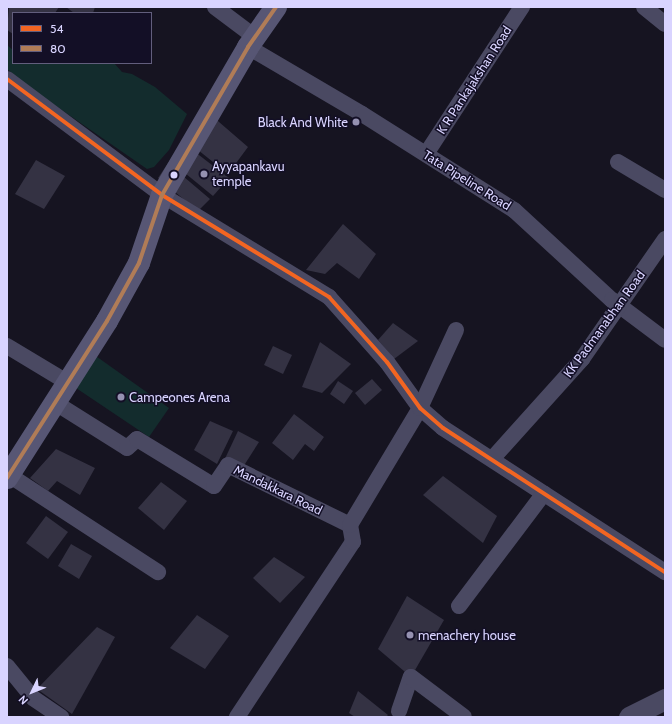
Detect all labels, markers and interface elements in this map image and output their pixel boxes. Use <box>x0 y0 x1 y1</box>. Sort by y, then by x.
legend <box>12 12 152 64</box>
text: 54 <box>50 21 63 36</box>
street label: K R Pankajakshan Road <box>433 23 515 137</box>
text: 80 <box>50 41 66 56</box>
place label: Black And White <box>258 114 348 130</box>
marker: Black And White <box>351 117 361 127</box>
street label: Tata Pipeline Road <box>420 147 514 213</box>
place label: Ayyapankavu temple <box>212 159 285 190</box>
marker: Ayyapankavu temple <box>199 169 209 179</box>
unlabelled marker <box>169 170 179 180</box>
street label: KK Padmanabhan Road <box>560 267 648 381</box>
place label: Campeones Arena <box>129 389 230 405</box>
marker: Campeones Arena <box>116 392 126 402</box>
street label: Mandakkara Road <box>231 462 325 518</box>
place label: menachery house <box>418 627 516 643</box>
marker: menachery house <box>405 630 415 640</box>
north arrow <box>12 672 52 712</box>
text: N <box>15 693 31 708</box>

